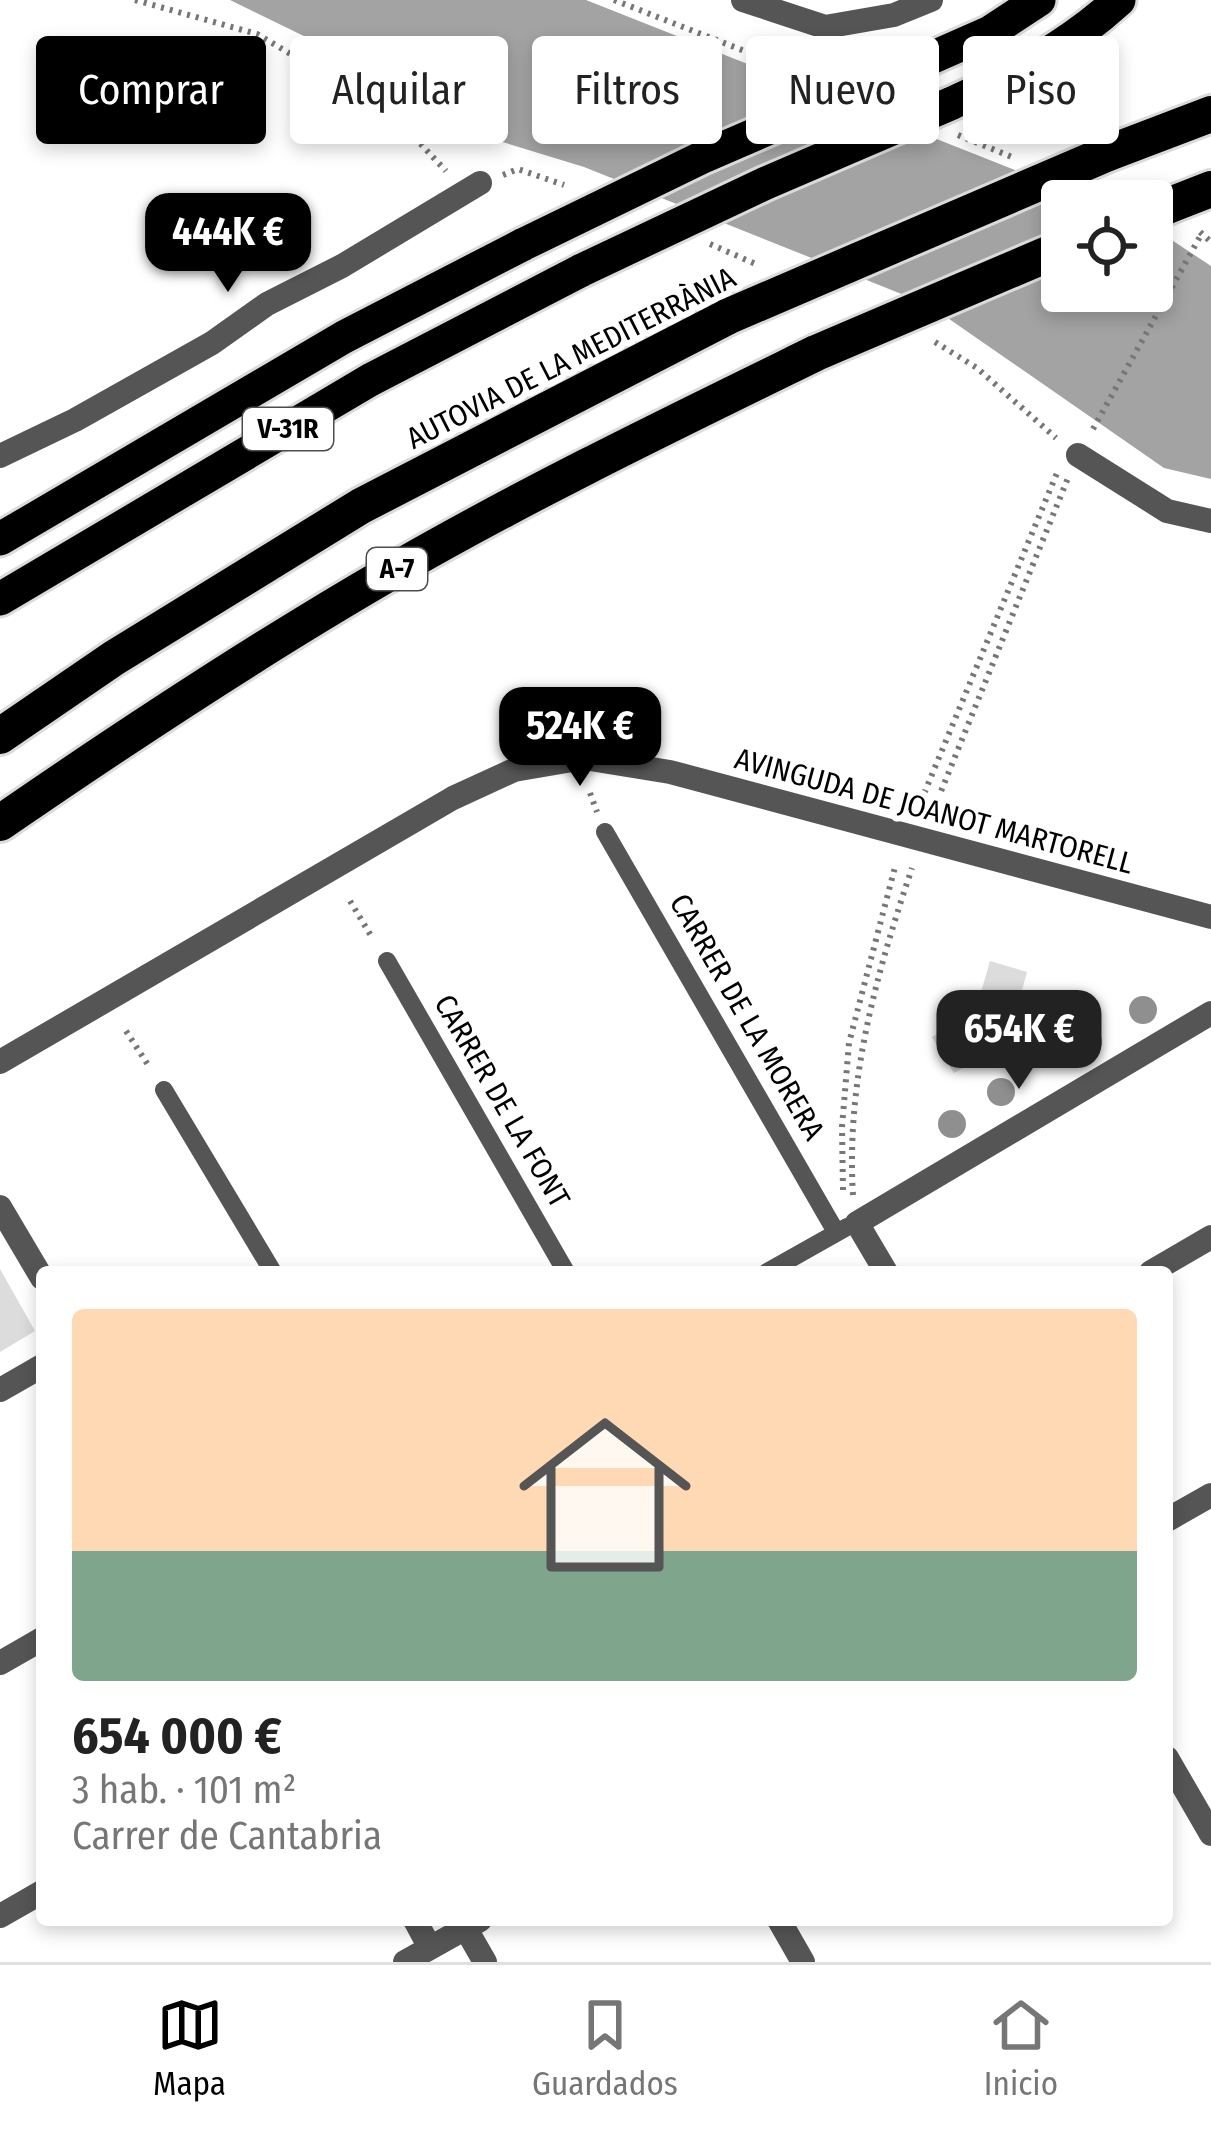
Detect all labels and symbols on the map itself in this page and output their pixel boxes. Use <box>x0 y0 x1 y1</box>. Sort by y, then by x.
pin: 444K € <box>130 193 326 295</box>
street label: AUTOVIA DE LA MEDITERRÀNIA <box>401 259 742 457</box>
road number: V-31R <box>243 408 333 450</box>
road number: A-7 <box>367 548 427 590</box>
pin: 524K € <box>482 687 678 789</box>
street label: AVINGUDA DE JOANOT MARTORELL <box>731 740 1137 882</box>
street label: CARRER DE LA MORERA <box>662 888 832 1147</box>
street label: CARRER DE LA FONT <box>427 988 577 1214</box>
pin: 654K € <box>921 990 1117 1092</box>

